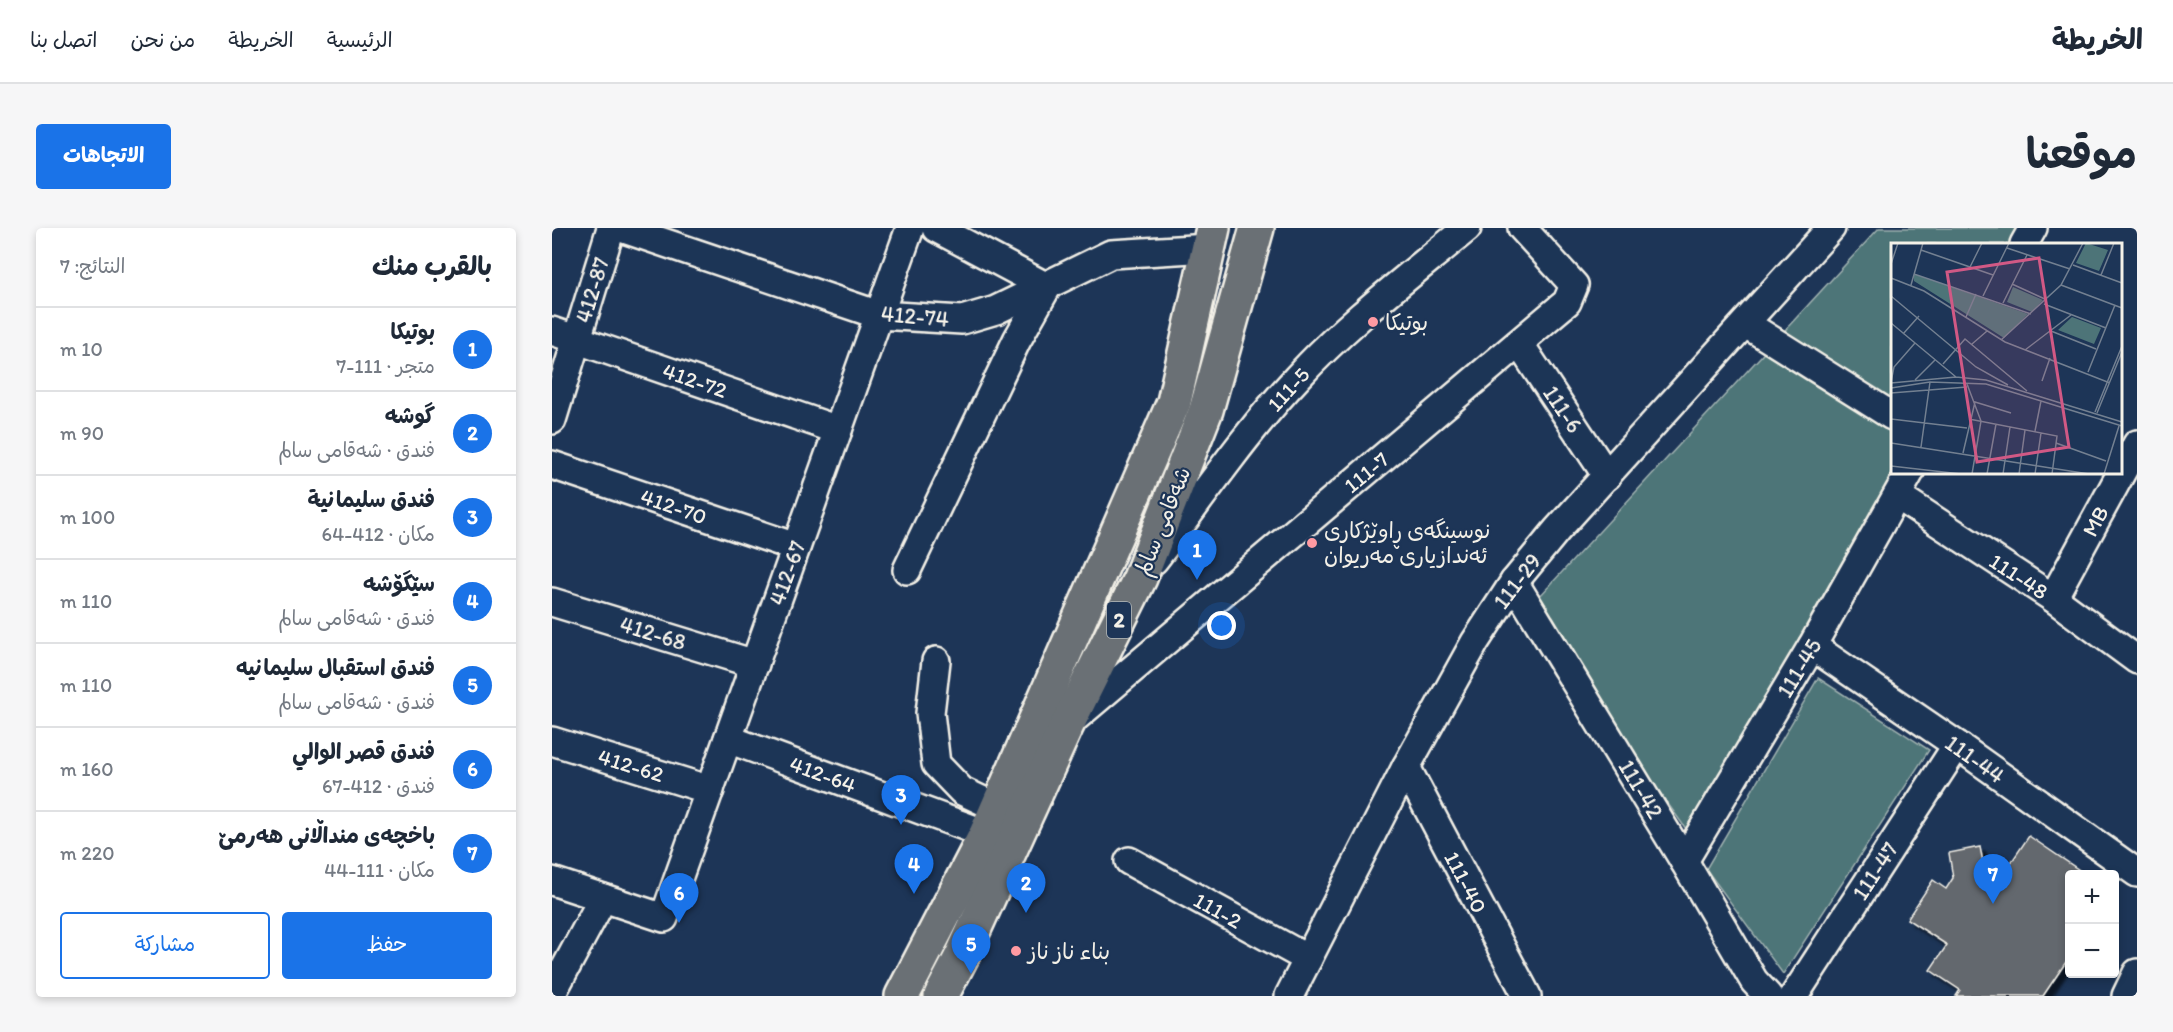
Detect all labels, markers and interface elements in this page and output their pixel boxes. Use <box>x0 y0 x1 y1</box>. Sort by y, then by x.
text: الخريطة <box>2052 22 2143 56</box>
text: اتصل بنا <box>30 27 98 52</box>
text: من نحن <box>131 27 195 52</box>
text: الخريطة <box>228 27 294 52</box>
text: الرئيسية <box>327 27 393 52</box>
button: الاتجاهات <box>36 124 171 189</box>
text: موقعنا <box>2026 128 2137 179</box>
inset map <box>1891 243 2122 474</box>
text: بالقرب منك <box>372 250 492 282</box>
text: النتائج: 7 <box>60 254 125 278</box>
street label: 412-87 <box>570 254 615 326</box>
street label: 412-74 <box>880 300 950 333</box>
place label: بوتيكا <box>1385 309 1428 336</box>
marker: بوتيكا <box>1366 315 1380 329</box>
text: بوتیکا <box>391 318 435 345</box>
text: 10 m <box>60 337 103 361</box>
text: 1 <box>468 337 477 361</box>
text: متجر · 111-7 <box>336 354 435 378</box>
street label: 412-72 <box>659 357 731 404</box>
street label: 111-5 <box>1261 361 1315 417</box>
street label: 111-6 <box>1537 381 1588 438</box>
text: گوشه <box>385 402 435 429</box>
text: 90 m <box>60 421 104 445</box>
text: 2 <box>467 421 478 445</box>
text: فندق · شەقامی سالم <box>278 438 435 462</box>
street label: 111-7 <box>1338 446 1394 499</box>
street label: شەقامی سالم <box>1128 463 1200 581</box>
street label: 412-70 <box>637 483 711 530</box>
text: فندق سليمانية <box>308 486 435 513</box>
street label: MB <box>2076 501 2115 541</box>
text: 100 m <box>60 505 115 529</box>
text: 3 <box>467 505 478 529</box>
place label: نوسینگەی ڕاوێژکاری ئەندازیاری مەریوان <box>1324 517 1490 569</box>
text: مكان · 412-64 <box>322 522 435 546</box>
pin: 1 <box>1178 530 1216 580</box>
marker: نوسینگەی ڕاوێژکاری ئەندازیاری مەریوان <box>1305 536 1319 550</box>
street label: 412-67 <box>763 537 812 609</box>
street label: 111-48 <box>1984 547 2053 605</box>
street label: 111-29 <box>1488 548 1547 614</box>
text: سێگۆشە <box>363 570 435 597</box>
text: 110 m <box>60 589 112 613</box>
text: 4 <box>466 589 479 613</box>
road number: 2 <box>1107 602 1131 638</box>
text: فندق · شەقامی سالم <box>278 606 435 630</box>
street label: 412-68 <box>617 611 689 656</box>
your location <box>1207 611 1236 640</box>
street label: 111-45 <box>1771 634 1828 703</box>
text: فندق استقبال سليمانيه <box>236 654 435 681</box>
text: 110 m <box>60 673 112 697</box>
text: 5 <box>467 673 478 697</box>
text: فندق · شەقامی سالم <box>278 690 435 714</box>
street label: 111-44 <box>1940 729 2009 789</box>
text: فندق قصر الوالي <box>292 738 435 765</box>
street label: 412-62 <box>595 743 667 788</box>
street label: 412-64 <box>786 750 860 799</box>
street label: 111-42 <box>1612 755 1669 824</box>
text: 160 m <box>60 757 114 781</box>
text: 6 <box>467 757 478 781</box>
text: فندق · 412-67 <box>322 774 435 798</box>
pin: 3 <box>882 776 920 825</box>
text: باخچەی منداڵانی هەرمێ <box>218 822 435 849</box>
street label: 111-47 <box>1847 837 1904 905</box>
text: 220 m <box>60 841 115 865</box>
text: 7 <box>468 841 477 865</box>
pin: 4 <box>894 844 934 894</box>
street label: 111-40 <box>1438 847 1493 918</box>
pin: 7 <box>1974 854 2012 904</box>
text: مكان · 111-44 <box>324 858 435 882</box>
pin: 2 <box>1006 864 1046 913</box>
map controls <box>2065 870 2119 978</box>
button: + <box>2065 870 2119 924</box>
pin: 6 <box>660 874 698 923</box>
street label: 111-2 <box>1189 886 1247 935</box>
button: مشاركة <box>60 912 270 979</box>
button: حفظ <box>282 912 492 979</box>
pin: 5 <box>952 924 990 974</box>
button: − <box>2065 924 2119 978</box>
place label: بناء ناز ناز <box>1026 938 1110 965</box>
marker: بناء ناز ناز <box>1009 944 1023 958</box>

